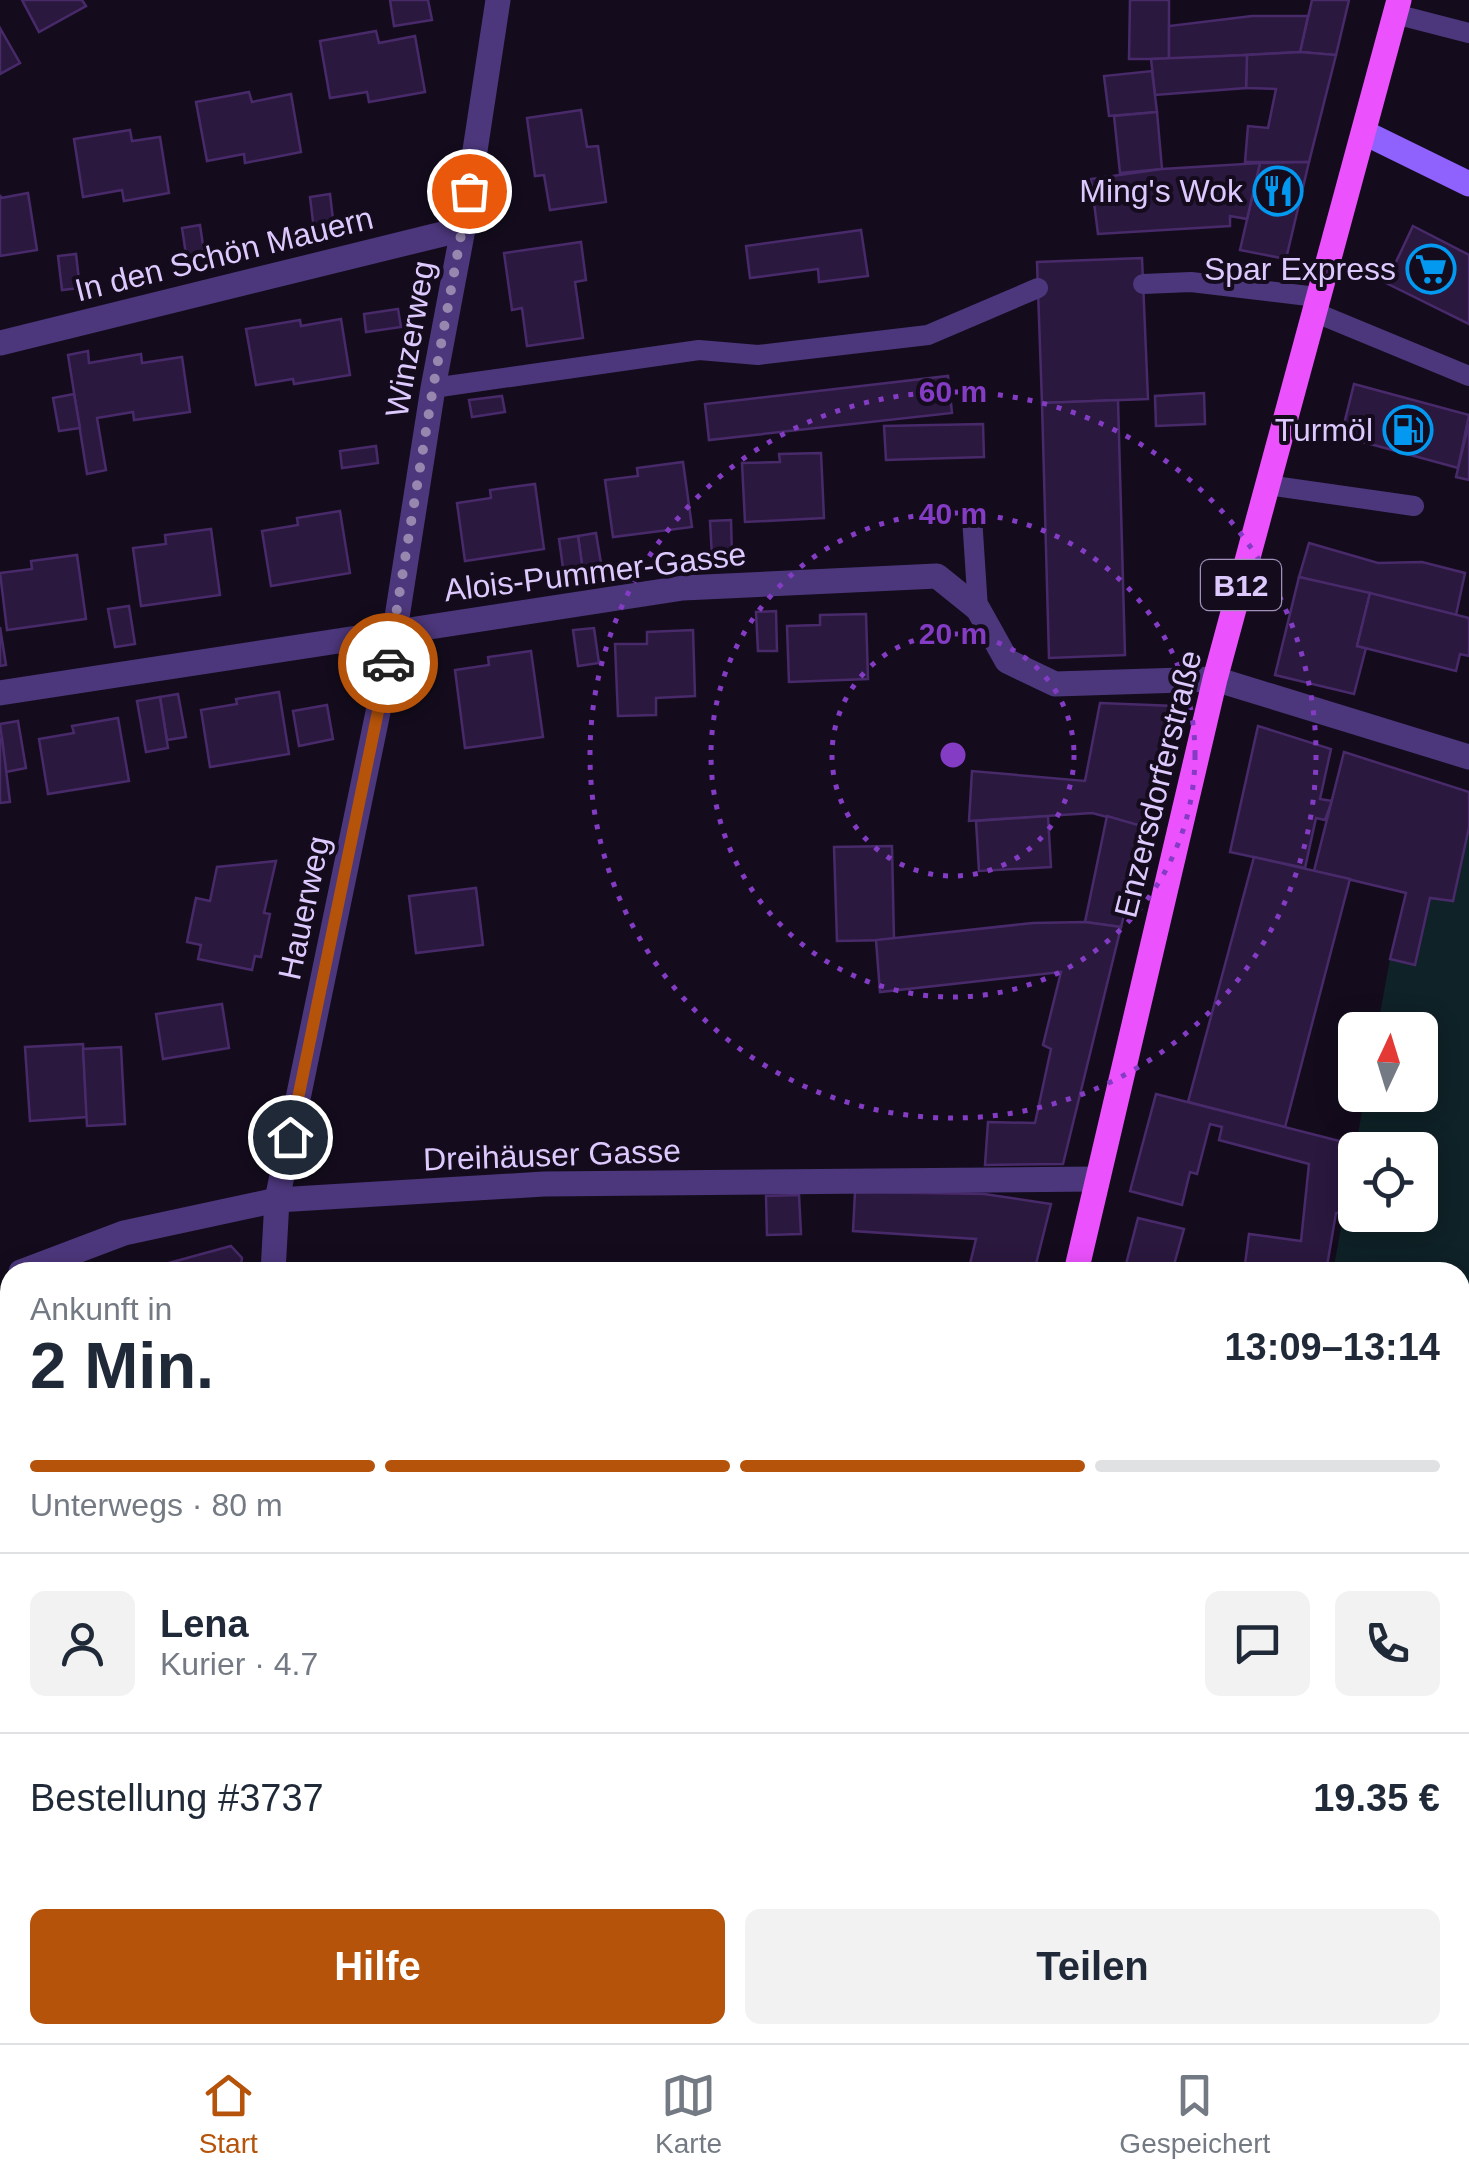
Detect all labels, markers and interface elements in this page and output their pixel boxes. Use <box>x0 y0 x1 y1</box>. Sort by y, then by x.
pin <box>427 149 512 234</box>
icon: bag <box>442 164 497 219</box>
restaurant icon: Ming's Wok <box>1252 165 1304 217</box>
place label: Ming's Wok <box>1079 173 1244 209</box>
street label: In den Schön Mauern <box>71 200 377 308</box>
supermarket icon: Spar Express <box>1405 243 1457 295</box>
place label: Spar Express <box>1204 251 1396 287</box>
street label: Winzerweg <box>379 258 441 420</box>
text: 60 m <box>919 375 987 408</box>
fuel station icon: Turmöl <box>1382 404 1434 456</box>
place label: Turmöl <box>1275 412 1373 448</box>
text: 40 m <box>919 497 987 530</box>
street label: Alois-Pummer-Gasse <box>442 536 748 608</box>
road number: B12 <box>1201 560 1281 610</box>
courier <box>338 613 438 713</box>
text: 20 m <box>919 617 987 650</box>
icon: car <box>361 636 416 691</box>
street label: Enzersdorferstraße <box>1107 647 1209 921</box>
centre of rings <box>935 737 971 773</box>
street label: Hauerweg <box>271 833 337 983</box>
north arrow <box>1338 1012 1438 1112</box>
map controls <box>1338 1012 1438 1232</box>
pin <box>248 1095 333 1180</box>
icon: home <box>263 1110 318 1165</box>
button: locate <box>1338 1132 1438 1232</box>
street label: Dreihäuser Gasse <box>423 1133 681 1177</box>
text: Ankunft in <box>30 1291 172 1327</box>
text: 13:09–13:14 <box>1224 1326 1440 1368</box>
text: 2 Min. <box>30 1329 214 1402</box>
text: Unterwegs · 80 m <box>30 1487 283 1523</box>
button: person <box>30 1591 135 1696</box>
button: chat <box>1205 1591 1310 1696</box>
button: phone <box>1335 1591 1440 1696</box>
text: Lena <box>160 1603 249 1645</box>
text: Kurier · 4.7 <box>160 1646 318 1682</box>
text: Bestellung #3737 <box>30 1777 324 1819</box>
text: 19.35 € <box>1313 1777 1440 1819</box>
button: Hilfe <box>30 1909 725 2024</box>
button: Teilen <box>745 1909 1440 2024</box>
tab: Start <box>199 2068 258 2160</box>
tab: Karte <box>655 2068 722 2160</box>
tab: Gespeichert <box>1119 2068 1270 2160</box>

